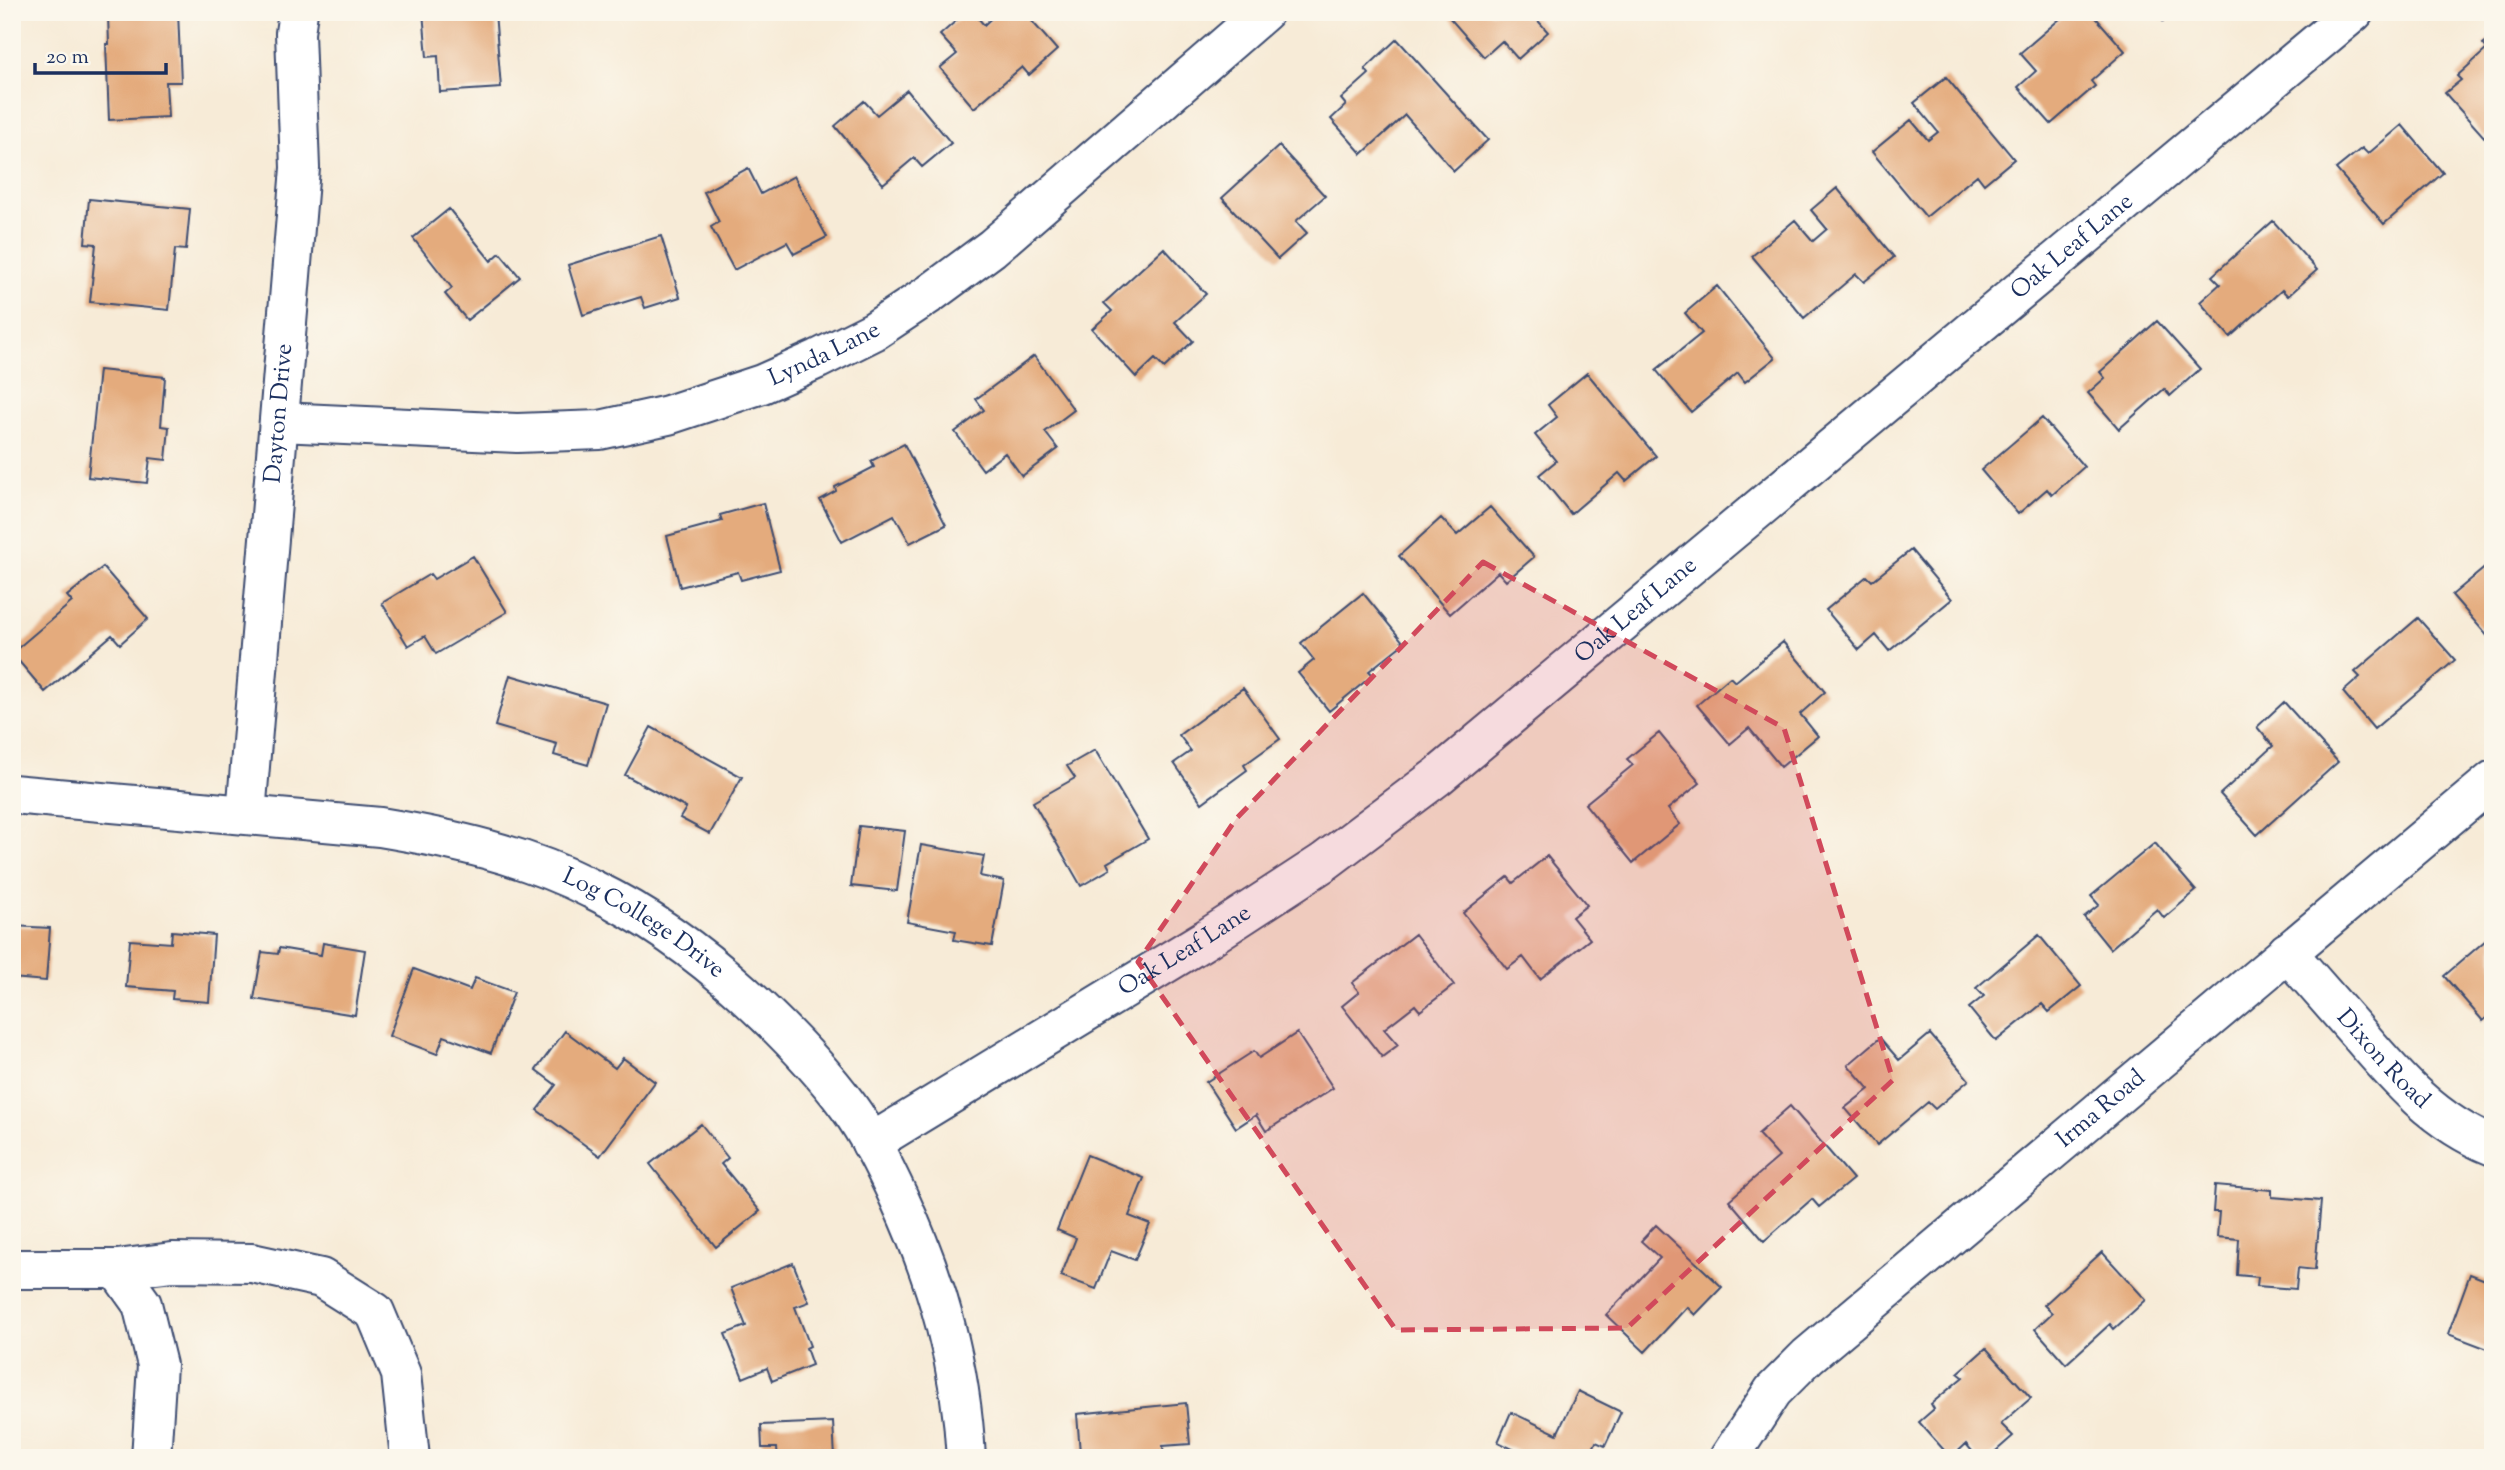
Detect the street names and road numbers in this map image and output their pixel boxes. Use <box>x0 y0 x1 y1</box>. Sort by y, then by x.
street label: Oak Leaf Lane <box>2004 186 2141 308</box>
street label: Lynda Lane <box>763 313 886 396</box>
street label: Dayton Drive <box>257 342 302 485</box>
street label: Oak Leaf Lane <box>1568 549 1705 672</box>
street label: Log College Drive <box>557 860 732 987</box>
street label: Oak Leaf Lane <box>1112 897 1258 1005</box>
street label: Dixon Road <box>2328 1002 2437 1118</box>
street label: Irma Road <box>2050 1062 2154 1157</box>

